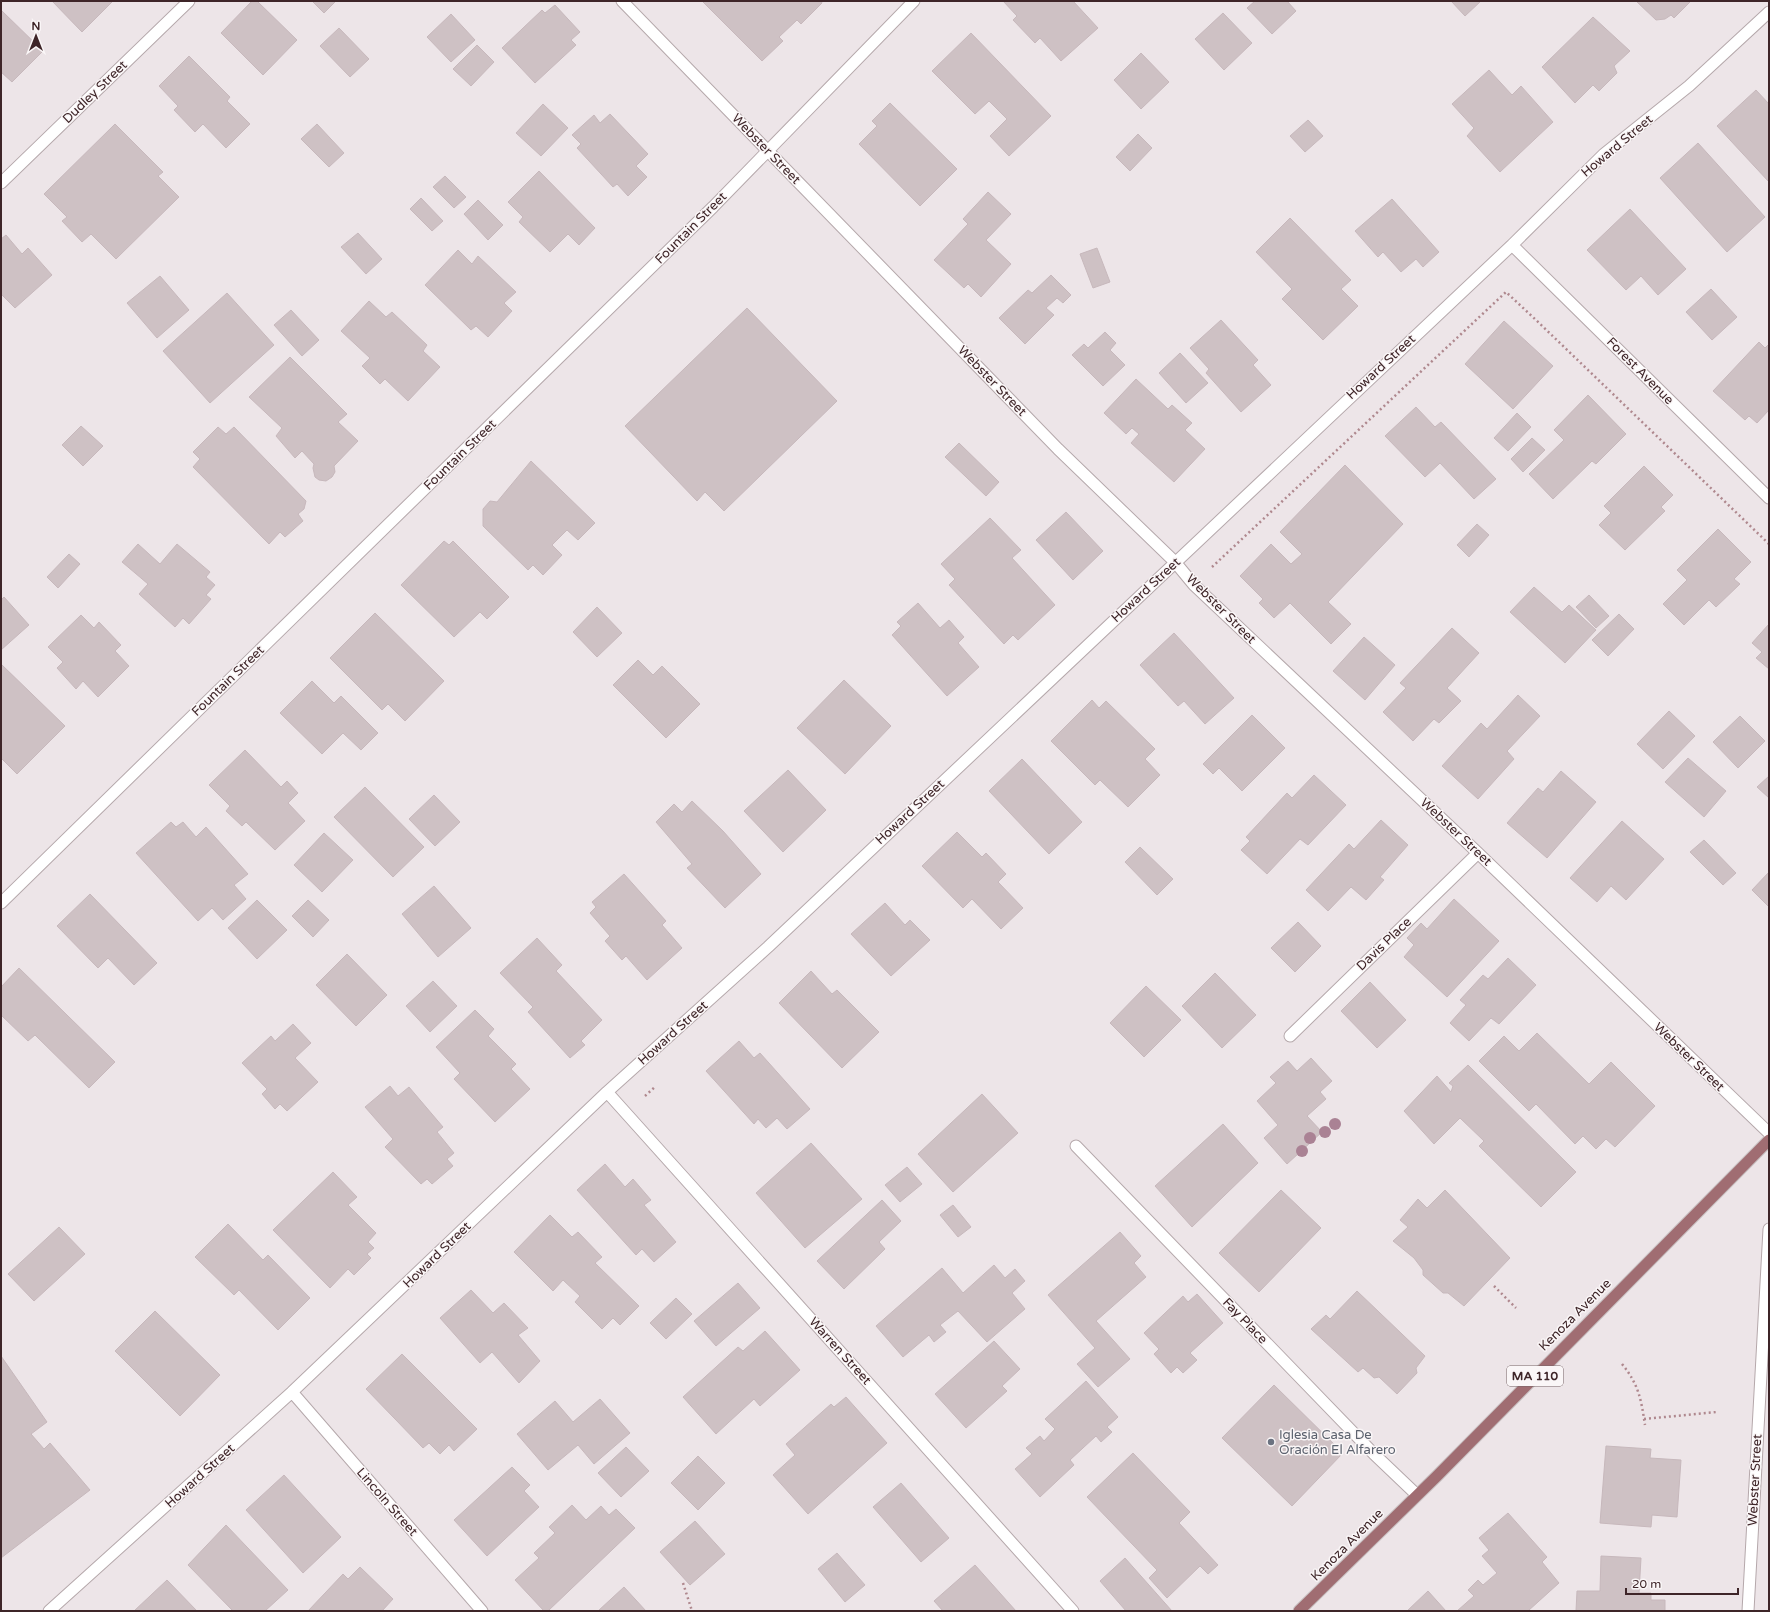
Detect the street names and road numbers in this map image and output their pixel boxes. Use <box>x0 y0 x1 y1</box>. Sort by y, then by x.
street label: Dudley Street <box>59 57 131 127</box>
street label: Webster Street <box>728 110 804 188</box>
street label: Howard Street <box>1578 111 1656 181</box>
street label: Fountain Street <box>652 189 730 267</box>
street label: Howard Street <box>1343 331 1419 403</box>
street label: Forest Avenue <box>1603 334 1677 408</box>
street label: Webster Street <box>954 342 1030 420</box>
street label: Fountain Street <box>420 416 500 494</box>
street label: Howard Street <box>1108 554 1184 626</box>
street label: Webster Street <box>1183 571 1259 647</box>
street label: Fountain Street <box>188 642 268 720</box>
street label: Howard Street <box>872 776 948 848</box>
street label: Webster Street <box>1417 795 1495 869</box>
street label: Davis Place <box>1353 914 1415 974</box>
street label: Howard Street <box>635 997 711 1069</box>
street label: Webster Street <box>1650 1019 1728 1095</box>
street label: Howard Street <box>400 1218 474 1291</box>
street label: Kenoza Avenue <box>1536 1276 1614 1354</box>
street label: Fay Place <box>1219 1295 1271 1347</box>
street label: Warren Street <box>805 1314 875 1388</box>
road number: MA 110 <box>1507 1366 1563 1386</box>
street label: Webster Street <box>1745 1434 1765 1526</box>
street label: Howard Street <box>162 1440 238 1512</box>
street label: Lincoln Street <box>353 1465 421 1539</box>
street label: Kenoza Avenue <box>1308 1506 1386 1584</box>

